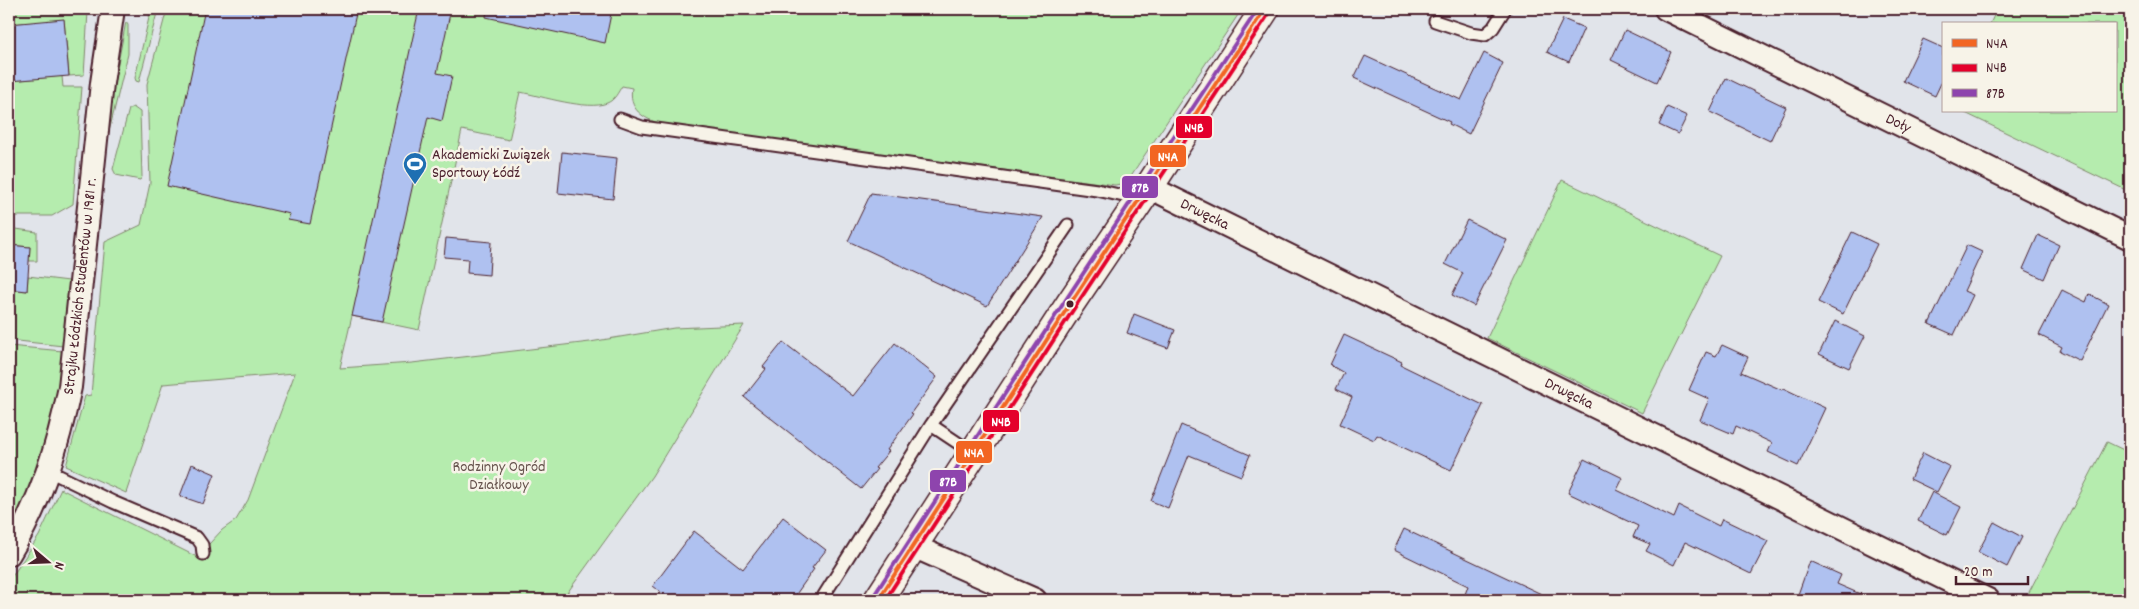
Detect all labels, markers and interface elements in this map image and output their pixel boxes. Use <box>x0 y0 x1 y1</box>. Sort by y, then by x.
legend <box>1942 22 2116 112</box>
text: N4A <box>1986 34 2008 56</box>
text: N4B <box>1986 58 2007 80</box>
text: 87B <box>1986 84 2005 106</box>
street label: Doły <box>1882 108 1915 140</box>
line badge: N4B <box>1175 115 1213 139</box>
text: N4B <box>1184 119 1204 139</box>
place label: Akademicki Związek Sportowy Łódź <box>432 144 550 185</box>
line badge: N4A <box>1149 144 1187 168</box>
text: N4A <box>1158 148 1179 168</box>
sports icon: Akademicki Związek Sportowy Łódź <box>402 151 428 185</box>
line badge: 87B <box>1121 175 1159 199</box>
street label: Strajku Łódzkich Studentów w 1981 r. <box>57 177 103 397</box>
text: 87B <box>1131 179 1149 199</box>
street label: Drwęcka <box>1176 193 1234 236</box>
unlabelled marker <box>1065 299 1075 309</box>
street label: Drwęcka <box>1540 372 1598 416</box>
line badge: N4B <box>982 409 1020 433</box>
text: N4B <box>991 413 1011 433</box>
line badge: N4A <box>955 440 993 464</box>
text: N4A <box>964 444 985 464</box>
park label: Rodzinny Ogród Działkowy <box>452 456 546 497</box>
line badge: 87B <box>929 469 967 493</box>
text: 87B <box>939 473 957 493</box>
north arrow <box>22 536 72 586</box>
scale bar <box>1956 554 2029 586</box>
text: N <box>48 559 69 572</box>
text: 20 m <box>1964 562 1992 584</box>

